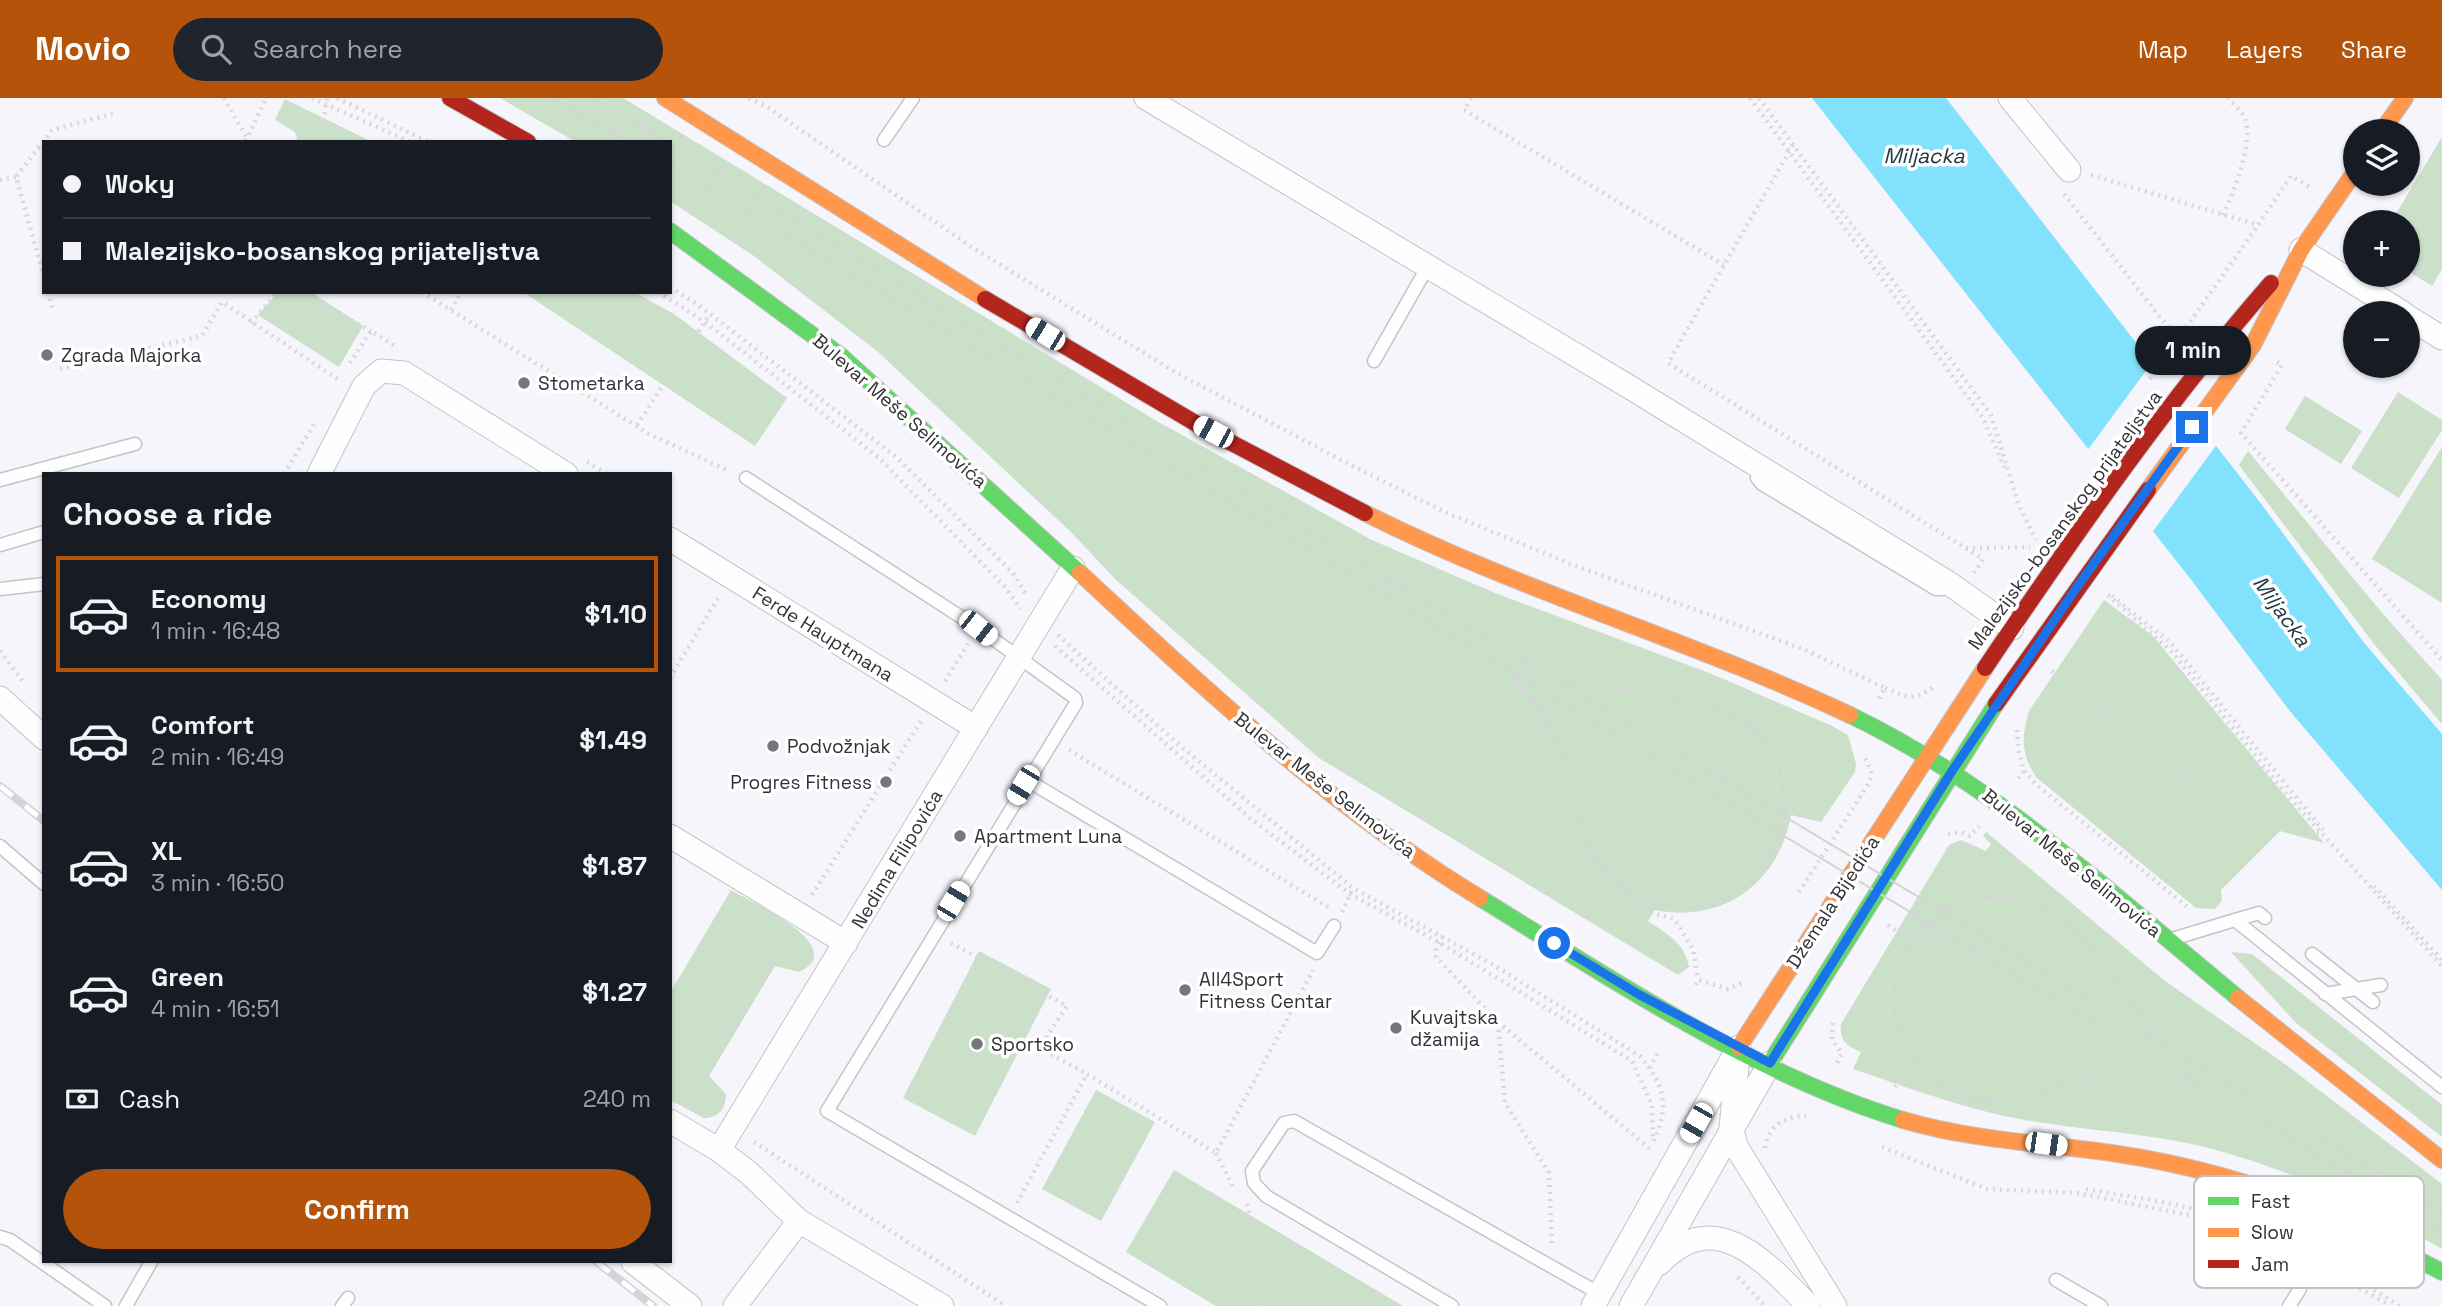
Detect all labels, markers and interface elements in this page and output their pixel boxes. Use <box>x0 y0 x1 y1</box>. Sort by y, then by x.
search box <box>173 18 663 81</box>
text: Movio <box>35 28 131 70</box>
icon: search <box>197 30 235 68</box>
text: Search here <box>253 32 403 66</box>
text: Map <box>2138 34 2188 65</box>
text: Layers <box>2226 34 2303 65</box>
text: Share <box>2341 34 2407 65</box>
map controls <box>2343 119 2420 378</box>
button: layers <box>2343 119 2420 196</box>
water label: Miljacka <box>1883 142 1965 169</box>
text: Woky <box>105 167 175 201</box>
button: + <box>2343 210 2420 287</box>
text: Malezijsko-bosanskog prijateljstva <box>105 234 540 268</box>
button: − <box>2343 301 2420 378</box>
car <box>1022 314 1069 354</box>
callout: 1 min <box>2134 326 2250 374</box>
street label: Bulevar Meše Selimovića <box>807 328 993 494</box>
text: 1 min <box>2165 335 2221 365</box>
place label: Zgrada Majorka <box>61 343 201 368</box>
marker: Zgrada Majorka <box>39 347 55 363</box>
place label: Stometarka <box>538 371 645 396</box>
marker: Stometarka <box>516 375 532 391</box>
street label: Malezijsko-bosanskog prijateljstva <box>1962 385 2168 655</box>
route end <box>2176 411 2208 443</box>
car <box>1190 413 1237 451</box>
text: Choose a ride <box>63 494 273 534</box>
water label: Miljacka <box>2247 570 2317 652</box>
street label: Ferde Hauptmana <box>748 581 898 688</box>
text: Economy <box>151 582 267 616</box>
icon: car <box>67 583 130 646</box>
text: $1.10 <box>584 597 647 631</box>
car <box>955 607 1002 649</box>
text: 1 min · 16:48 <box>151 616 280 646</box>
street label: Bulevar Meše Selimovića <box>1229 706 1421 864</box>
text: Comfort <box>151 708 254 742</box>
icon: car <box>67 709 130 772</box>
text: $1.49 <box>579 723 647 757</box>
place label: Podvožnjak <box>787 734 891 759</box>
marker: Podvožnjak <box>765 738 781 754</box>
text: 2 min · 16:49 <box>151 742 284 772</box>
car <box>1004 762 1043 808</box>
place label: Progres Fitness <box>730 770 872 795</box>
marker: Progres Fitness <box>878 774 894 790</box>
street label: Bulevar Meše Selimovića <box>1977 783 2167 943</box>
street label: Nedima Filipovića <box>846 785 948 933</box>
place label: Apartment Luna <box>974 824 1122 849</box>
marker: Apartment Luna <box>952 828 968 844</box>
street label: Džemala Bijedića <box>1781 831 1885 973</box>
text: XL <box>151 834 182 868</box>
icon: car <box>67 835 130 898</box>
text: $1.87 <box>582 849 647 883</box>
text: 3 min · 16:50 <box>151 868 284 898</box>
car <box>934 878 973 924</box>
route start <box>1538 927 1570 959</box>
text: Green <box>151 960 224 994</box>
icon: car <box>67 961 130 1024</box>
place label: All4Sport Fitness Centar <box>1199 967 1332 1014</box>
text: $1.27 <box>582 975 647 1009</box>
marker: All4Sport Fitness Centar <box>1177 982 1193 998</box>
text: 4 min · 16:51 <box>151 994 280 1024</box>
place label: Kuvajtska džamija <box>1410 1005 1498 1052</box>
marker: Kuvajtska džamija <box>1388 1020 1404 1036</box>
place label: Sportsko <box>991 1032 1074 1057</box>
marker: Sportsko <box>969 1036 985 1052</box>
icon: cash <box>63 1080 101 1118</box>
text: Cash <box>119 1082 180 1116</box>
text: 240 m <box>583 1084 651 1114</box>
car <box>1677 1100 1716 1146</box>
car <box>2024 1131 2069 1157</box>
button: Confirm <box>63 1169 651 1249</box>
legend <box>2194 1176 2424 1288</box>
text: Fast <box>2251 1189 2291 1214</box>
text: Slow <box>2251 1220 2294 1245</box>
text: Jam <box>2251 1252 2289 1277</box>

